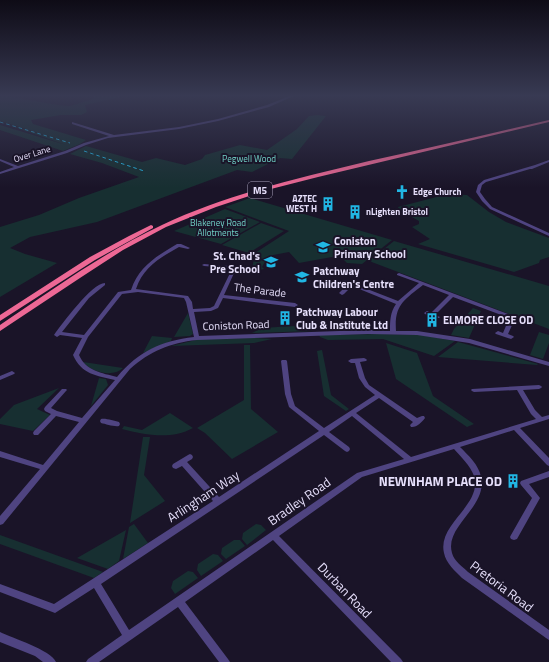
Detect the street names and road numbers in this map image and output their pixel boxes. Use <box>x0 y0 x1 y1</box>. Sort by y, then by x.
street label: Over Lane <box>12 142 52 165</box>
road number: M5 <box>248 182 272 198</box>
street label: The Parade <box>233 279 287 301</box>
street label: Coniston Road <box>202 316 270 334</box>
street label: Arlingham Way <box>163 465 243 527</box>
street label: Bradley Road <box>264 472 334 530</box>
street label: Pretoria Road <box>466 555 538 617</box>
street label: Durban Road <box>313 557 377 623</box>

